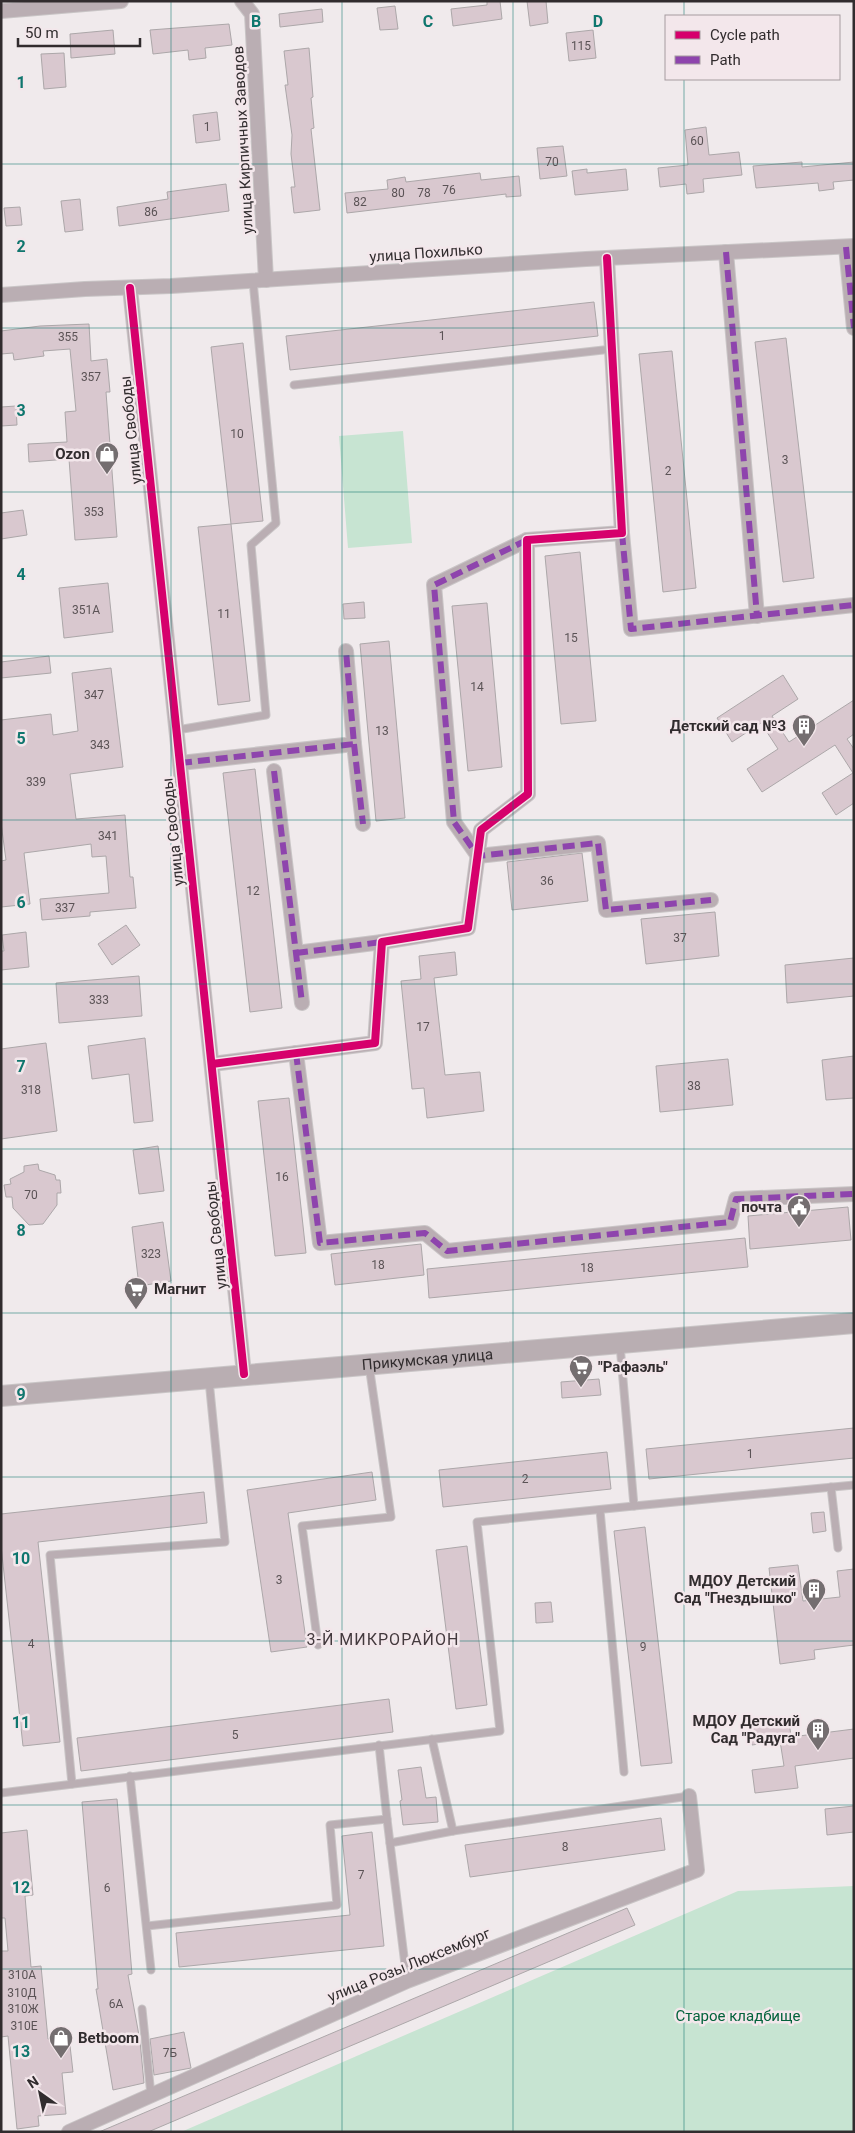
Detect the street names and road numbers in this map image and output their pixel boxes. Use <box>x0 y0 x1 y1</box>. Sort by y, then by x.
street label: улица Кирпичных Заводов <box>229 46 257 234</box>
street label: улица Похилько <box>369 240 483 266</box>
street label: улица Свободы <box>116 375 146 485</box>
street label: улица Свободы <box>158 777 188 887</box>
street label: улица Свободы <box>201 1180 231 1290</box>
street label: Прикумская улица <box>361 1345 494 1374</box>
street label: улица Розы Люксембург <box>325 1924 494 2006</box>

